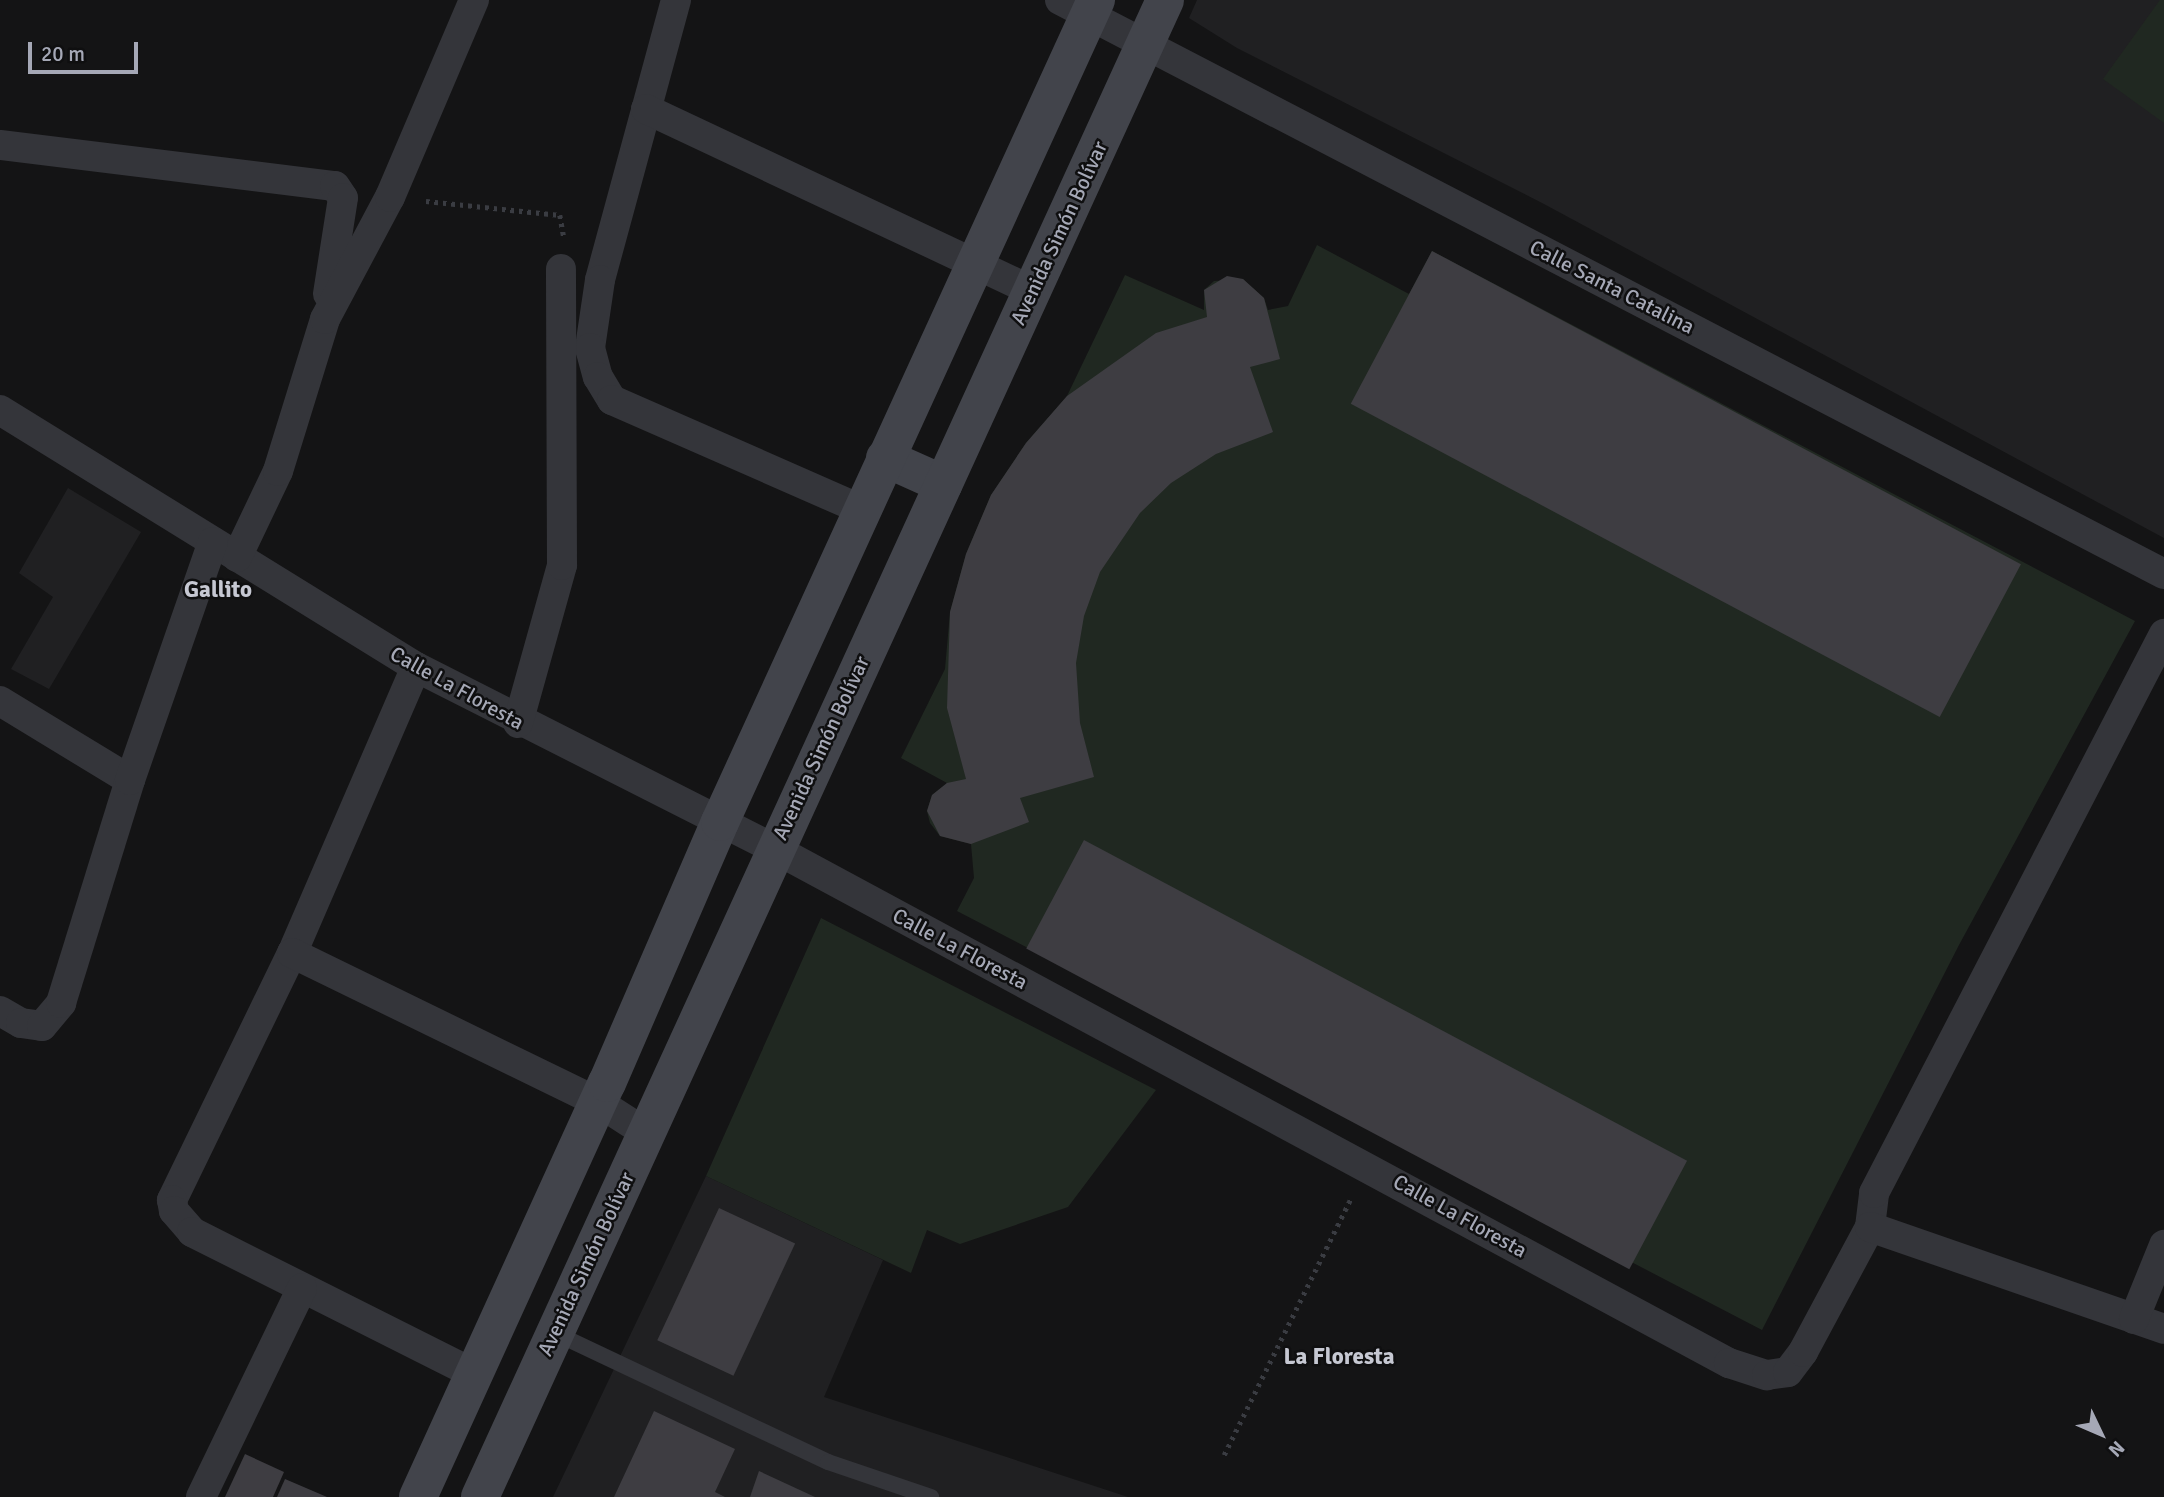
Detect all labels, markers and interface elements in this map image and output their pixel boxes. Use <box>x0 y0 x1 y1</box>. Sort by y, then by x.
scale bar <box>32 28 142 72</box>
text: 20 m <box>41 41 85 67</box>
street label: Avenida Simón Bolívar <box>1005 137 1113 329</box>
street label: Calle Santa Catalina <box>1525 235 1699 339</box>
district label: Gallito <box>184 576 252 604</box>
street label: Calle La Floresta <box>386 641 528 735</box>
street label: Avenida Simón Bolívar <box>767 652 875 844</box>
street label: Calle La Floresta <box>888 903 1032 995</box>
street label: Avenida Simón Bolívar <box>532 1168 640 1360</box>
street label: Calle La Floresta <box>1389 1169 1531 1263</box>
district label: La Floresta <box>1284 1343 1394 1371</box>
north arrow <box>2066 1399 2136 1469</box>
text: N <box>2103 1435 2129 1462</box>

